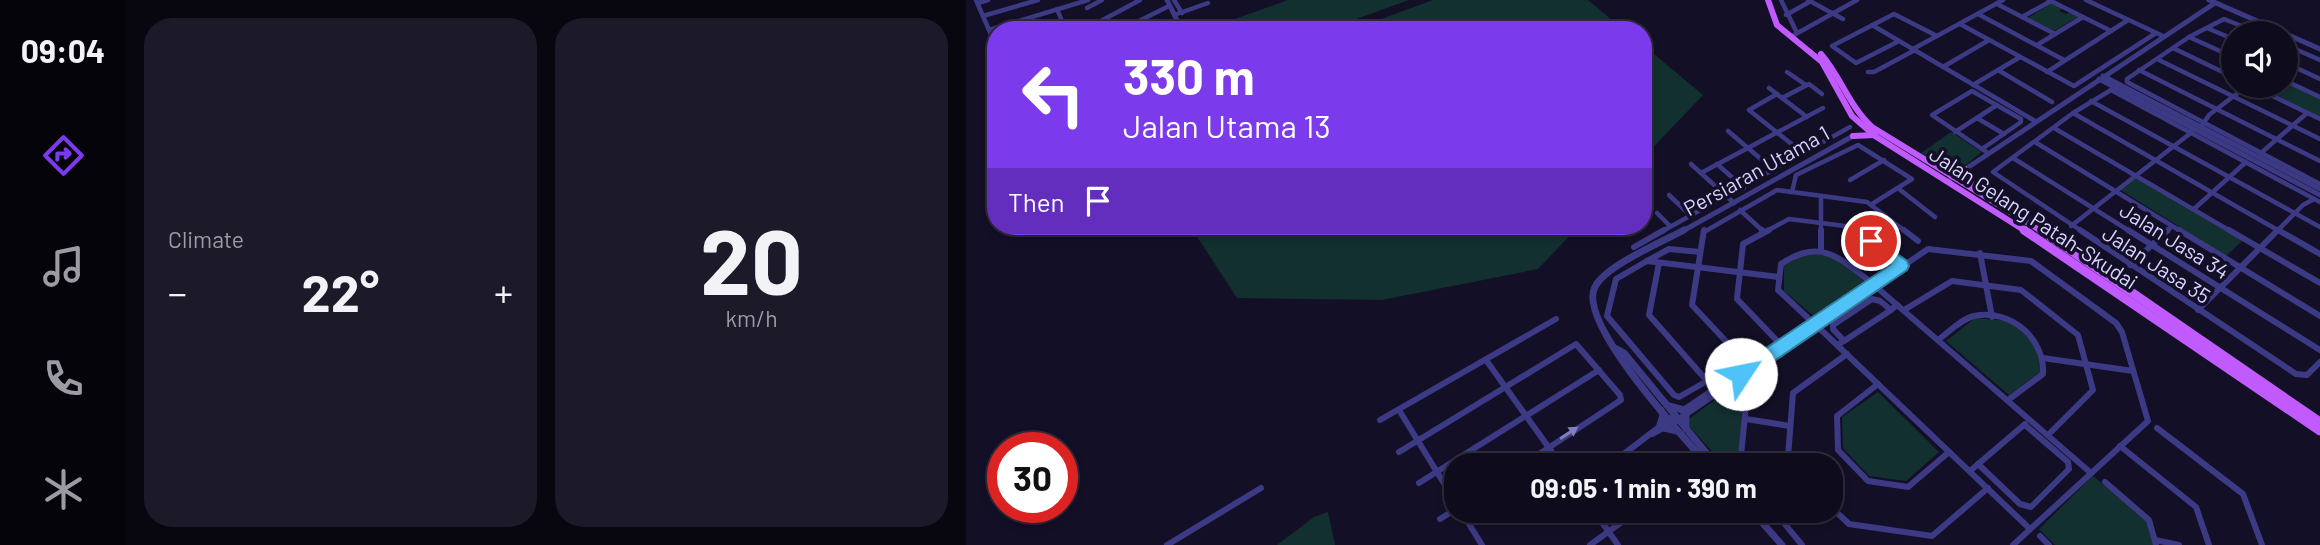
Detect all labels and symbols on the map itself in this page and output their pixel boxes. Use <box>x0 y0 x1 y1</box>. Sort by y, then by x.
street label: Persiaran Utama 1 <box>1679 120 1833 220</box>
street label: Jalan Gelang Patah-Skudai <box>1925 140 2143 294</box>
street label: Jalan Jasa 34 <box>2116 196 2234 284</box>
pin <box>1841 211 1901 271</box>
street label: Jalan Jasa 35 <box>2098 220 2216 308</box>
position arrow <box>1704 337 1778 411</box>
one-way arrow <box>1560 427 1579 440</box>
speed limit sign: 30 <box>987 432 1078 523</box>

